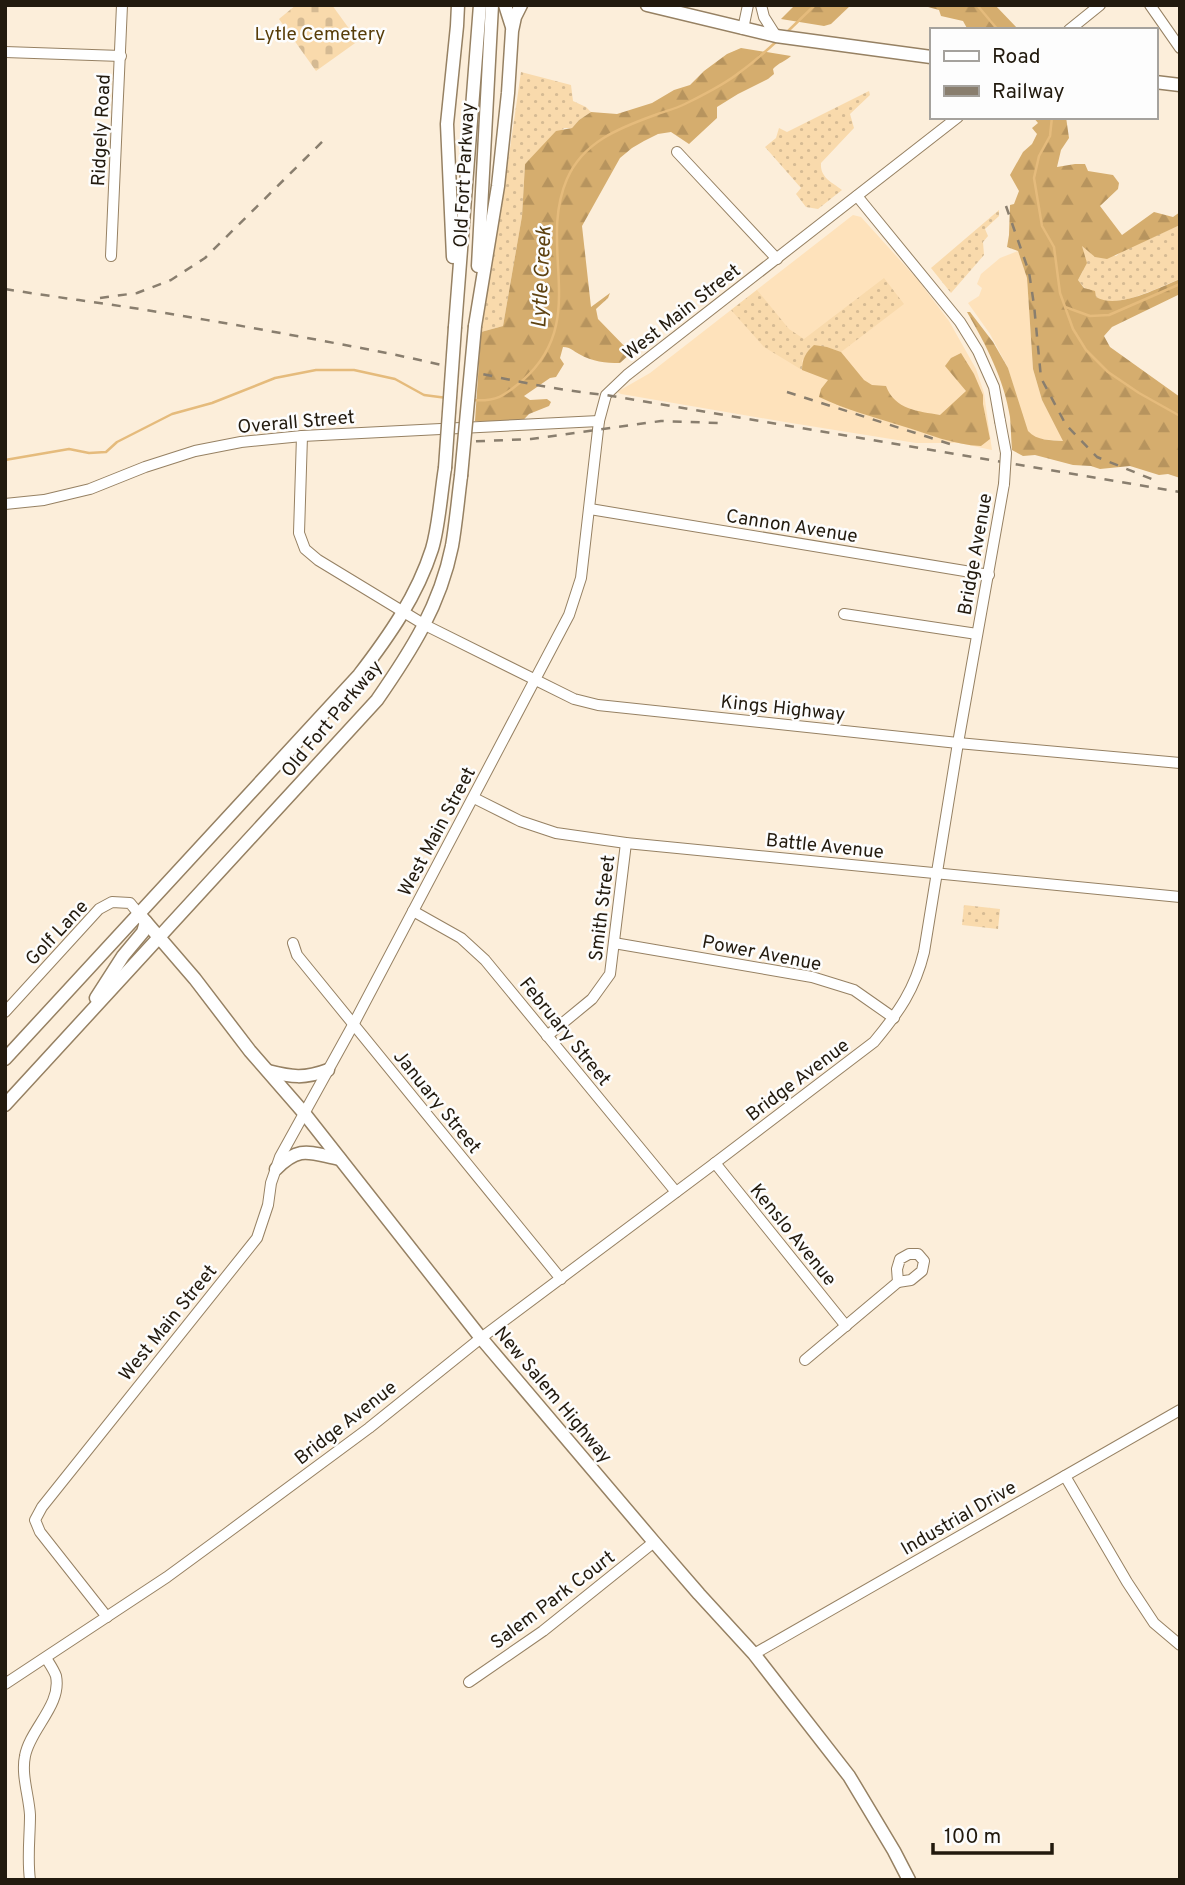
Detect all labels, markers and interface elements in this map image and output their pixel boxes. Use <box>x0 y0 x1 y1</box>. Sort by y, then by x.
park label: Lytle Cemetery <box>255 23 385 47</box>
legend <box>930 28 1157 119</box>
text: Road <box>992 44 1041 71</box>
street label: Ridgely Road <box>87 73 117 187</box>
text: Railway <box>992 79 1065 106</box>
street label: Old Fort Parkway <box>449 102 481 248</box>
water label: Lytle Creek <box>526 225 559 329</box>
street label: West Main Street <box>619 259 746 366</box>
street label: Overall Street <box>237 406 356 440</box>
street label: Bridge Avenue <box>953 492 998 617</box>
street label: Cannon Avenue <box>724 505 859 549</box>
street label: Old Fort Parkway <box>277 656 388 783</box>
street label: Kings Highway <box>719 691 846 727</box>
street label: West Main Street <box>394 763 482 901</box>
street label: Battle Avenue <box>765 829 885 865</box>
street label: Smith Street <box>585 854 621 963</box>
street label: Golf Lane <box>21 895 94 971</box>
street label: Power Avenue <box>700 931 823 977</box>
street label: February Street <box>513 973 616 1091</box>
street label: Bridge Avenue <box>742 1034 855 1127</box>
street label: January Street <box>387 1045 486 1159</box>
street label: Kenslo Avenue <box>744 1179 841 1291</box>
street label: West Main Street <box>114 1260 223 1386</box>
street label: New Salem Highway <box>488 1322 617 1469</box>
street label: Bridge Avenue <box>290 1376 402 1471</box>
street label: Industrial Drive <box>897 1476 1021 1561</box>
street label: Salem Park Court <box>486 1546 620 1655</box>
scale bar <box>933 1812 1052 1856</box>
text: 100 m <box>944 1824 1001 1851</box>

